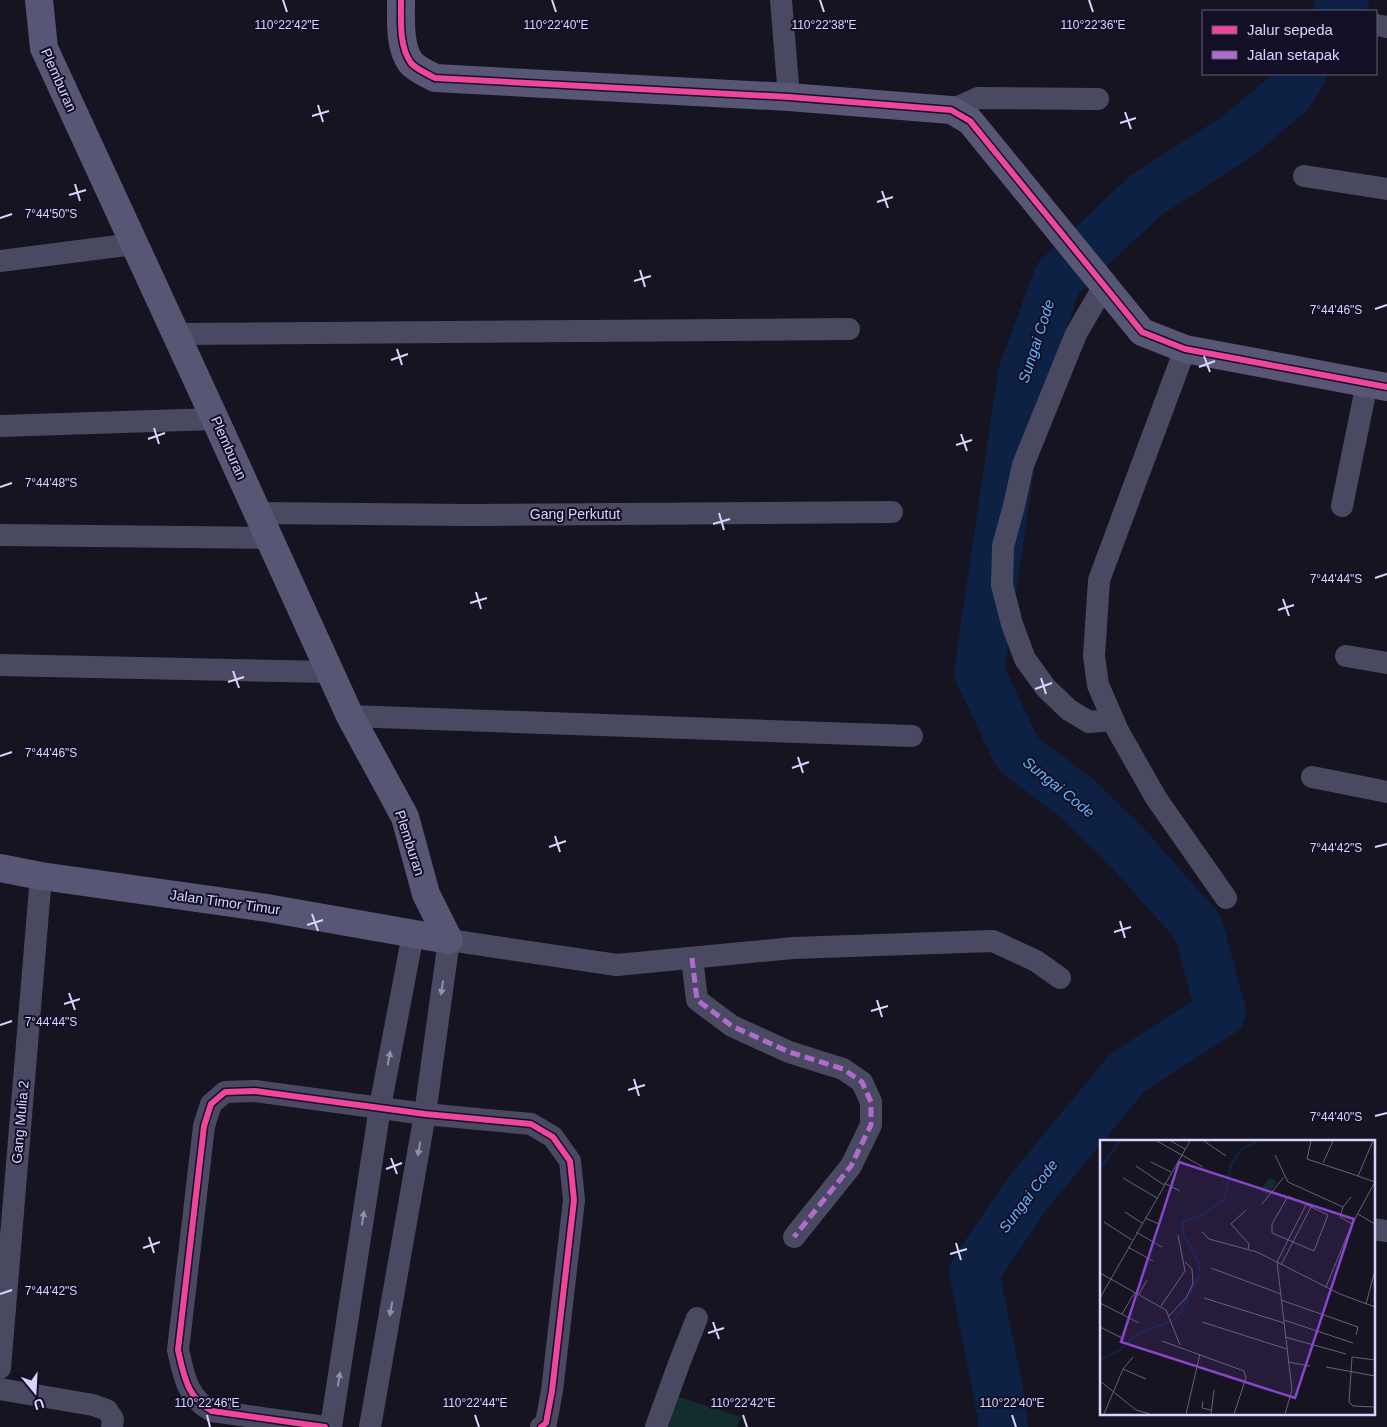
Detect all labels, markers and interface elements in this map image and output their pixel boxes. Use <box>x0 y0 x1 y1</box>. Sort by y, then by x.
legend <box>1202 10 1377 75</box>
text: 110°22'42"E <box>254 18 320 32</box>
text: 110°22'40"E <box>523 18 589 32</box>
text: 110°22'38"E <box>791 18 857 32</box>
text: 110°22'36"E <box>1060 18 1126 32</box>
text: Jalur sepeda <box>1247 21 1334 38</box>
street label: Plemburan <box>38 46 80 114</box>
text: Jalan setapak <box>1247 46 1340 63</box>
text: 7°44'50"S <box>25 207 77 221</box>
water label: Sungai Code <box>1015 297 1057 385</box>
text: 7°44'46"S <box>1310 303 1362 317</box>
street label: Plemburan <box>208 414 250 482</box>
text: 7°44'48"S <box>25 476 77 490</box>
street label: Gang Perkutut <box>530 506 620 522</box>
text: 7°44'44"S <box>1310 572 1362 586</box>
text: 7°44'46"S <box>25 746 77 760</box>
water label: Sungai Code <box>1020 753 1098 821</box>
street label: Plemburan <box>392 808 428 878</box>
text: 7°44'42"S <box>1310 841 1362 855</box>
street label: Jalan Timor Timur <box>169 886 282 918</box>
one-way arrow <box>438 980 446 996</box>
text: 7°44'44"S <box>25 1015 77 1029</box>
one-way arrow <box>386 1049 394 1065</box>
street label: Gang Mulia 2 <box>8 1080 32 1164</box>
text: 7°44'40"S <box>1310 1110 1362 1124</box>
inset map <box>1100 1140 1374 1414</box>
one-way arrow <box>414 1141 422 1157</box>
water label: Sungai Code <box>995 1156 1061 1236</box>
one-way arrow <box>359 1210 367 1226</box>
text: 7°44'42"S <box>25 1284 77 1298</box>
one-way arrow <box>386 1301 394 1317</box>
north arrow <box>10 1367 60 1417</box>
one-way arrow <box>335 1370 343 1386</box>
text: U <box>32 1395 46 1414</box>
text: 110°22'46"E <box>174 1396 240 1410</box>
text: 110°22'44"E <box>442 1396 508 1410</box>
text: 110°22'42"E <box>710 1396 776 1410</box>
text: 110°22'40"E <box>979 1396 1045 1410</box>

